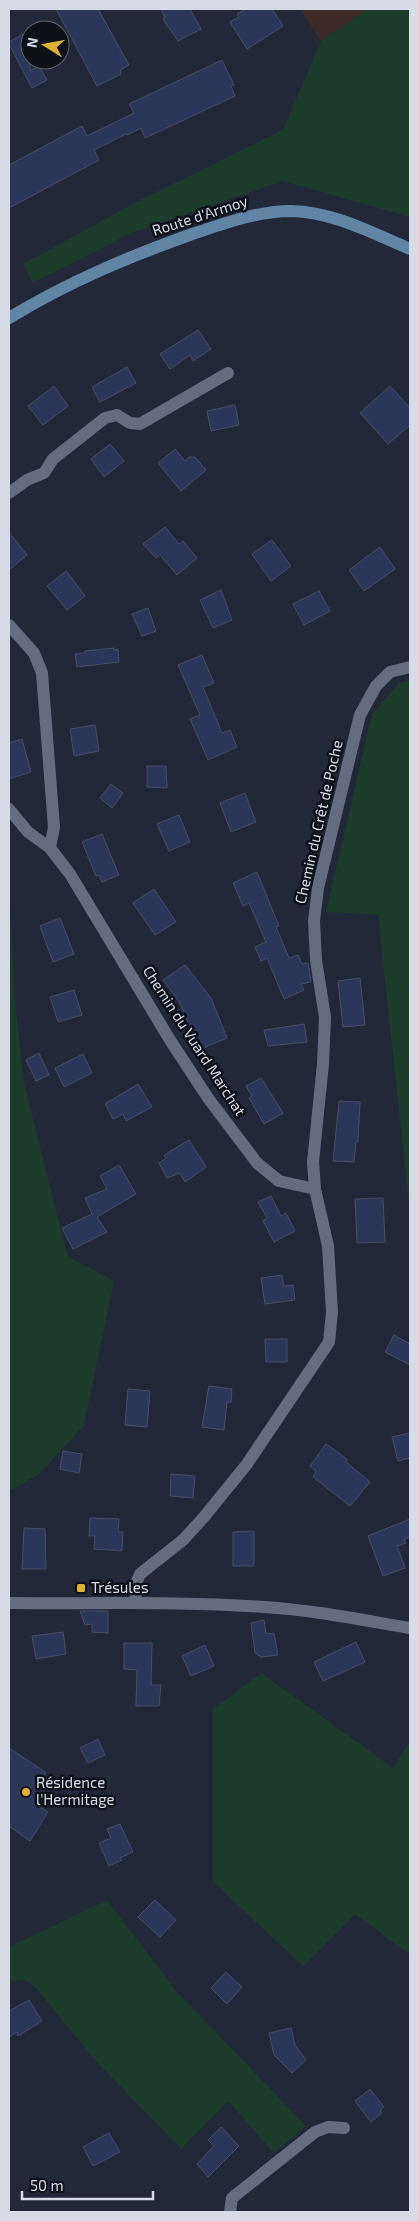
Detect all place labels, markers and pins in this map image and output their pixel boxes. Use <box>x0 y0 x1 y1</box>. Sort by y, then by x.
place label: Trésules <box>91 1578 149 1596</box>
marker: Trésules <box>75 1582 87 1594</box>
place label: Résidence l'Hermitage <box>36 1773 115 1808</box>
marker: Résidence l'Hermitage <box>20 1786 32 1798</box>

